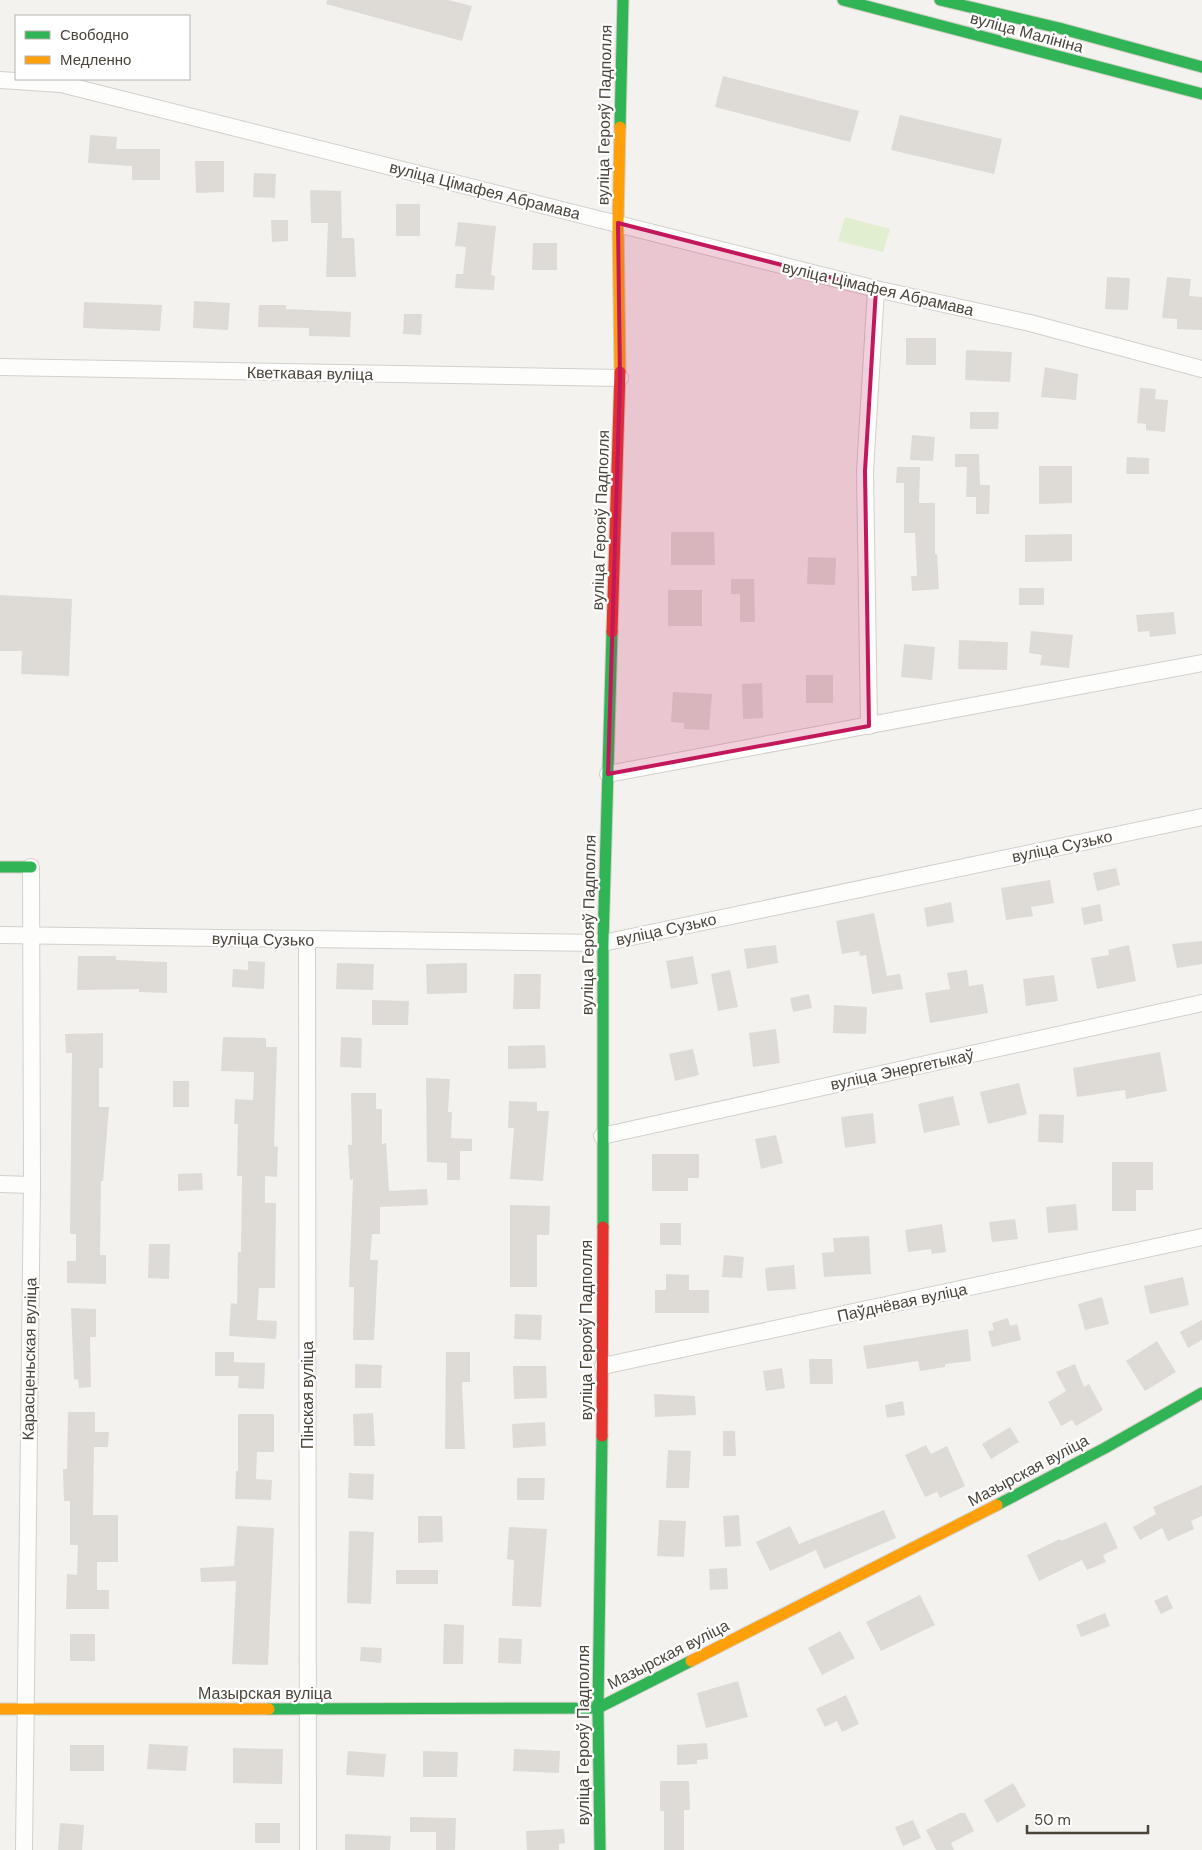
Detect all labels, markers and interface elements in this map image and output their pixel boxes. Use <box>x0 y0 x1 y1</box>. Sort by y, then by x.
street label: вуліца Малініна <box>968 7 1086 58</box>
legend <box>15 15 190 80</box>
text: Свободно <box>60 25 129 45</box>
street label: вуліца Герояў Падполля <box>592 25 617 205</box>
text: Медленно <box>60 50 131 70</box>
street label: вуліца Цімафея Абрамава <box>387 157 583 224</box>
street label: вуліца Цімафея Абрамава <box>780 256 976 321</box>
street label: Кветкавая вуліца <box>247 362 373 385</box>
street label: вуліца Герояў Падполля <box>587 429 614 611</box>
street label: вуліца Сузько <box>1010 826 1114 867</box>
street label: вуліца Герояў Падполля <box>576 835 601 1015</box>
street label: вуліца Сузько <box>614 909 718 950</box>
street label: вуліца Сузько <box>212 928 314 951</box>
street label: вуліца Энергетыкаў <box>828 1044 976 1095</box>
street label: вуліца Герояў Падполля <box>576 1240 597 1420</box>
street label: Карасценьская вуліца <box>18 1277 41 1441</box>
street label: Паўднёвая вуліца <box>835 1278 969 1327</box>
street label: Пінская вуліца <box>297 1341 318 1449</box>
street label: Мазырская вуліца <box>964 1430 1092 1511</box>
street label: Мазырская вуліца <box>604 1615 733 1694</box>
street label: вуліца Герояў Падполля <box>573 1645 594 1825</box>
street label: Мазырская вуліца <box>198 1683 332 1704</box>
scale bar <box>1027 1802 1148 1834</box>
text: 50 m <box>1034 1810 1071 1830</box>

